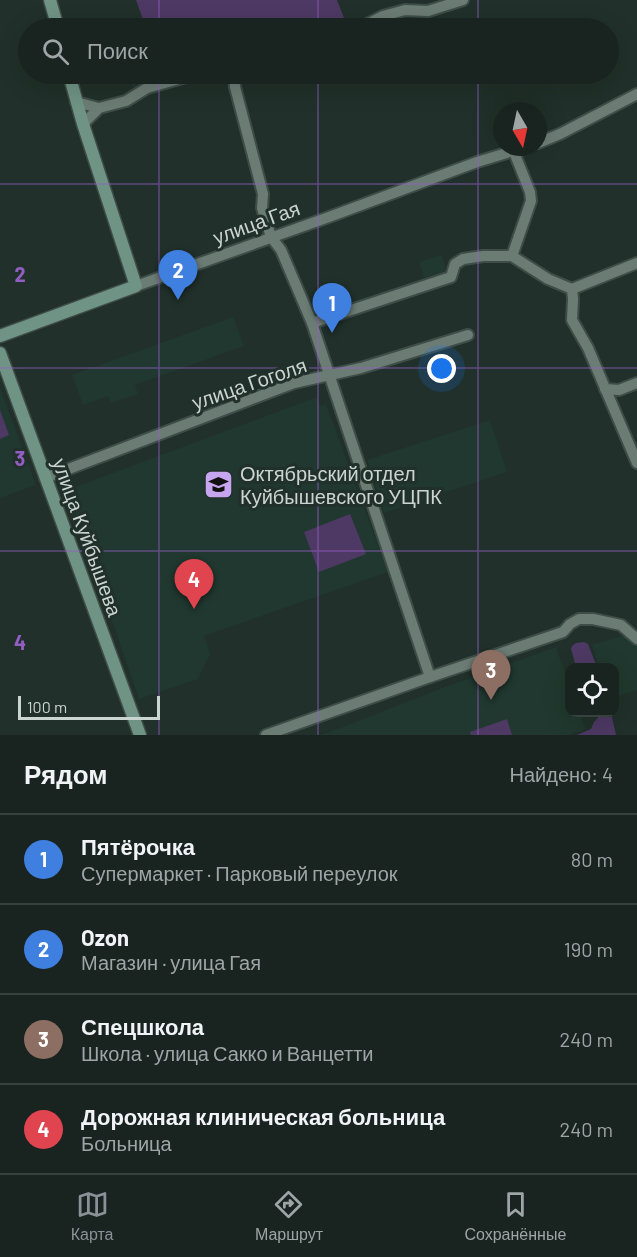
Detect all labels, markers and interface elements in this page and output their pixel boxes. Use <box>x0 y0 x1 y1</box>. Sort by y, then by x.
search box <box>18 18 619 84</box>
icon: search <box>39 35 72 68</box>
text: Поиск <box>87 37 148 63</box>
north arrow <box>493 102 547 156</box>
street label: улица Гая <box>209 195 303 249</box>
pin: 2 <box>158 250 198 300</box>
text: 2 <box>14 262 26 286</box>
pin: 1 <box>312 284 352 333</box>
street label: улица Гоголя <box>189 352 309 414</box>
your location <box>427 354 456 383</box>
text: 3 <box>15 446 25 470</box>
street label: улица Куйбышева <box>48 455 128 620</box>
place label: Октябрьский отдел Куйбышевского УЦПК <box>240 461 442 508</box>
school or university icon: Октябрьский отдел Куйбышевского УЦПК <box>203 469 235 501</box>
pin: 4 <box>174 560 214 609</box>
text: 4 <box>14 630 26 654</box>
pin: 3 <box>472 650 510 700</box>
map controls <box>565 663 619 717</box>
button: locate <box>565 663 619 717</box>
scale bar <box>18 693 160 720</box>
text: 100 m <box>27 697 67 716</box>
text: Рядом <box>24 758 107 789</box>
text: Найдено: 4 <box>510 762 613 786</box>
text: Пятёрочка <box>81 833 195 859</box>
text: 1 <box>40 847 47 871</box>
text: 80 m <box>571 847 613 871</box>
text: Супермаркет · Парковый переулок <box>81 861 398 885</box>
text: Ozon <box>81 924 129 950</box>
text: 2 <box>38 937 49 961</box>
text: 190 m <box>564 937 613 961</box>
text: Магазин · улица Гая <box>81 950 261 974</box>
text: Спецшкола <box>81 1013 204 1039</box>
text: 3 <box>38 1027 49 1051</box>
text: 240 m <box>559 1027 613 1051</box>
text: Школа · улица Сакко и Ванцетти <box>81 1041 373 1065</box>
text: Дорожная клиническая больница <box>81 1103 445 1129</box>
text: 4 <box>37 1117 50 1141</box>
text: 240 m <box>559 1117 613 1141</box>
text: Больница <box>81 1131 172 1155</box>
tab: Карта <box>71 1188 114 1244</box>
tab: Маршрут <box>255 1188 323 1244</box>
tab: Сохранённые <box>464 1188 566 1244</box>

